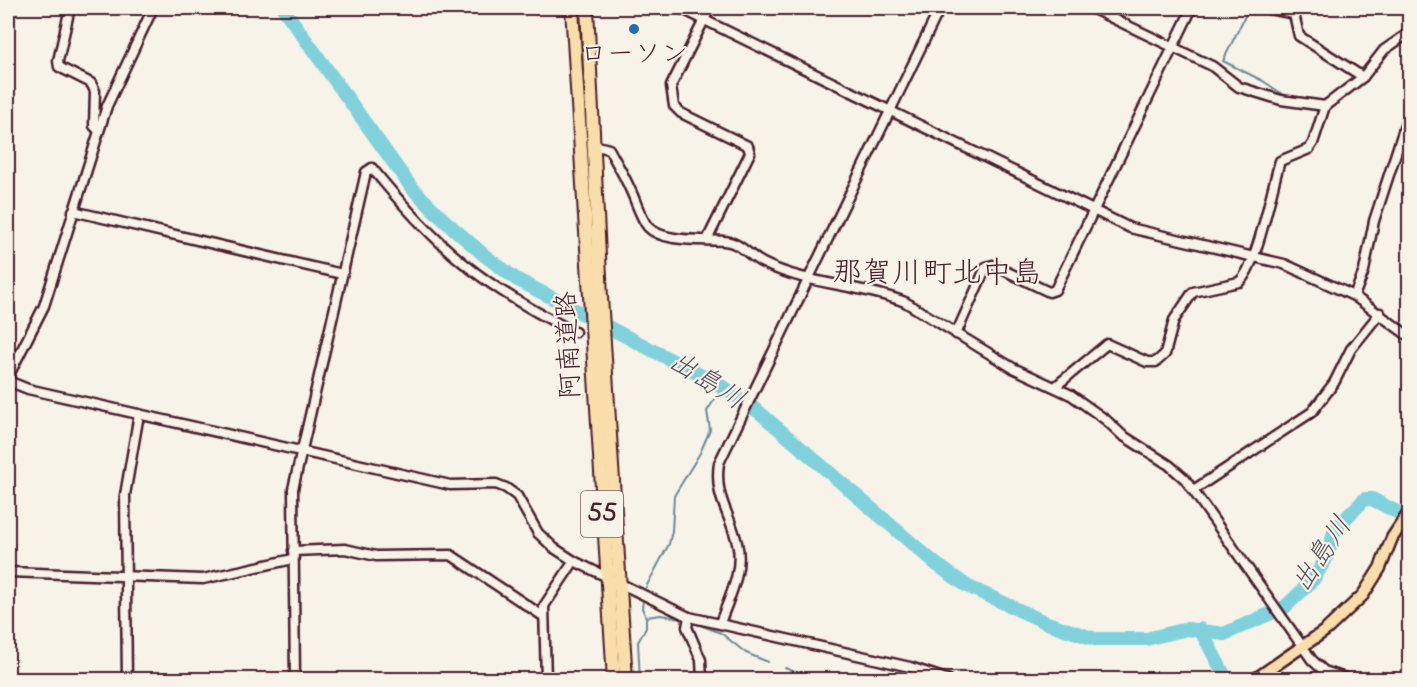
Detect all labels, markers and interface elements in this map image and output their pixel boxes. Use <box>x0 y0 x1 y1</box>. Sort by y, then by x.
marker: ローソン <box>627 22 641 36</box>
place label: ローソン <box>580 36 688 75</box>
district label: 那賀川町北中島 <box>832 253 1042 297</box>
street label: 阿南道路 <box>548 290 592 400</box>
water label: 出島川 <box>660 342 752 422</box>
road number: 55 <box>581 491 623 537</box>
water label: 出島川 <box>1283 509 1363 601</box>

